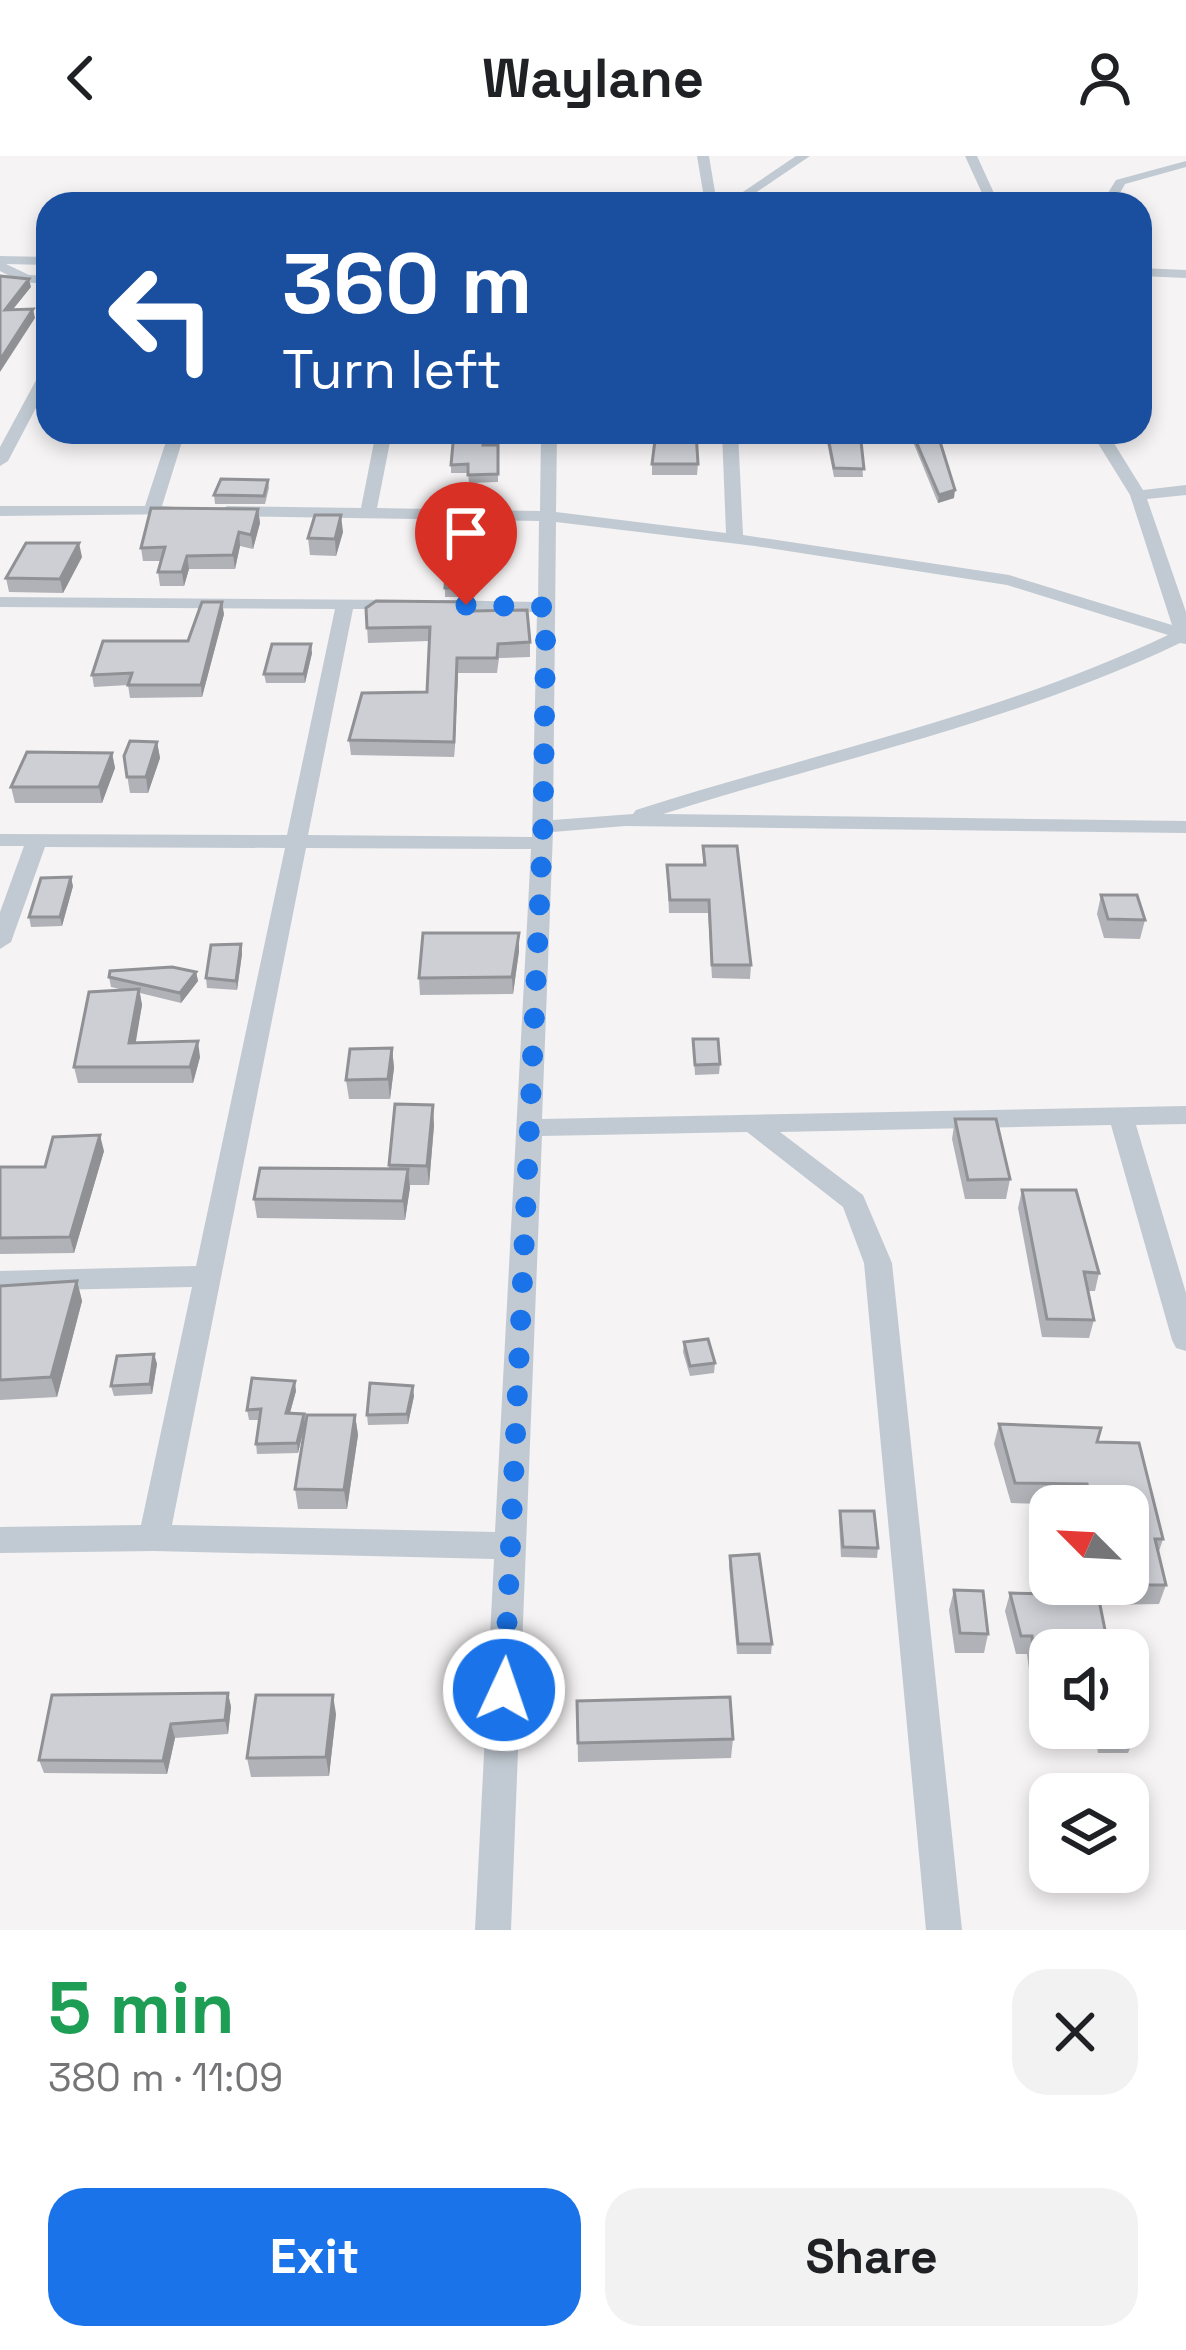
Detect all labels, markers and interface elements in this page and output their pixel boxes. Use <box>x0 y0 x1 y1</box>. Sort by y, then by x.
text: Waylane <box>482 44 704 113</box>
icon: back <box>48 45 114 111</box>
icon: person <box>1072 45 1138 111</box>
text: 360 m <box>282 230 533 338</box>
icon: left <box>84 240 240 396</box>
text: Turn left <box>282 335 502 404</box>
pin <box>415 482 517 605</box>
icon: arrive <box>433 500 499 566</box>
north arrow <box>1029 1485 1149 1605</box>
map controls <box>1029 1485 1149 1893</box>
position arrow <box>441 1627 567 1753</box>
button: sound <box>1029 1629 1149 1749</box>
button: layers <box>1029 1773 1149 1893</box>
text: 5 min <box>48 1962 234 2054</box>
button: close <box>1012 1969 1138 2095</box>
text: 380 m · 11:09 <box>48 2053 283 2102</box>
button: Exit <box>48 2188 581 2326</box>
button: Share <box>605 2188 1138 2326</box>

